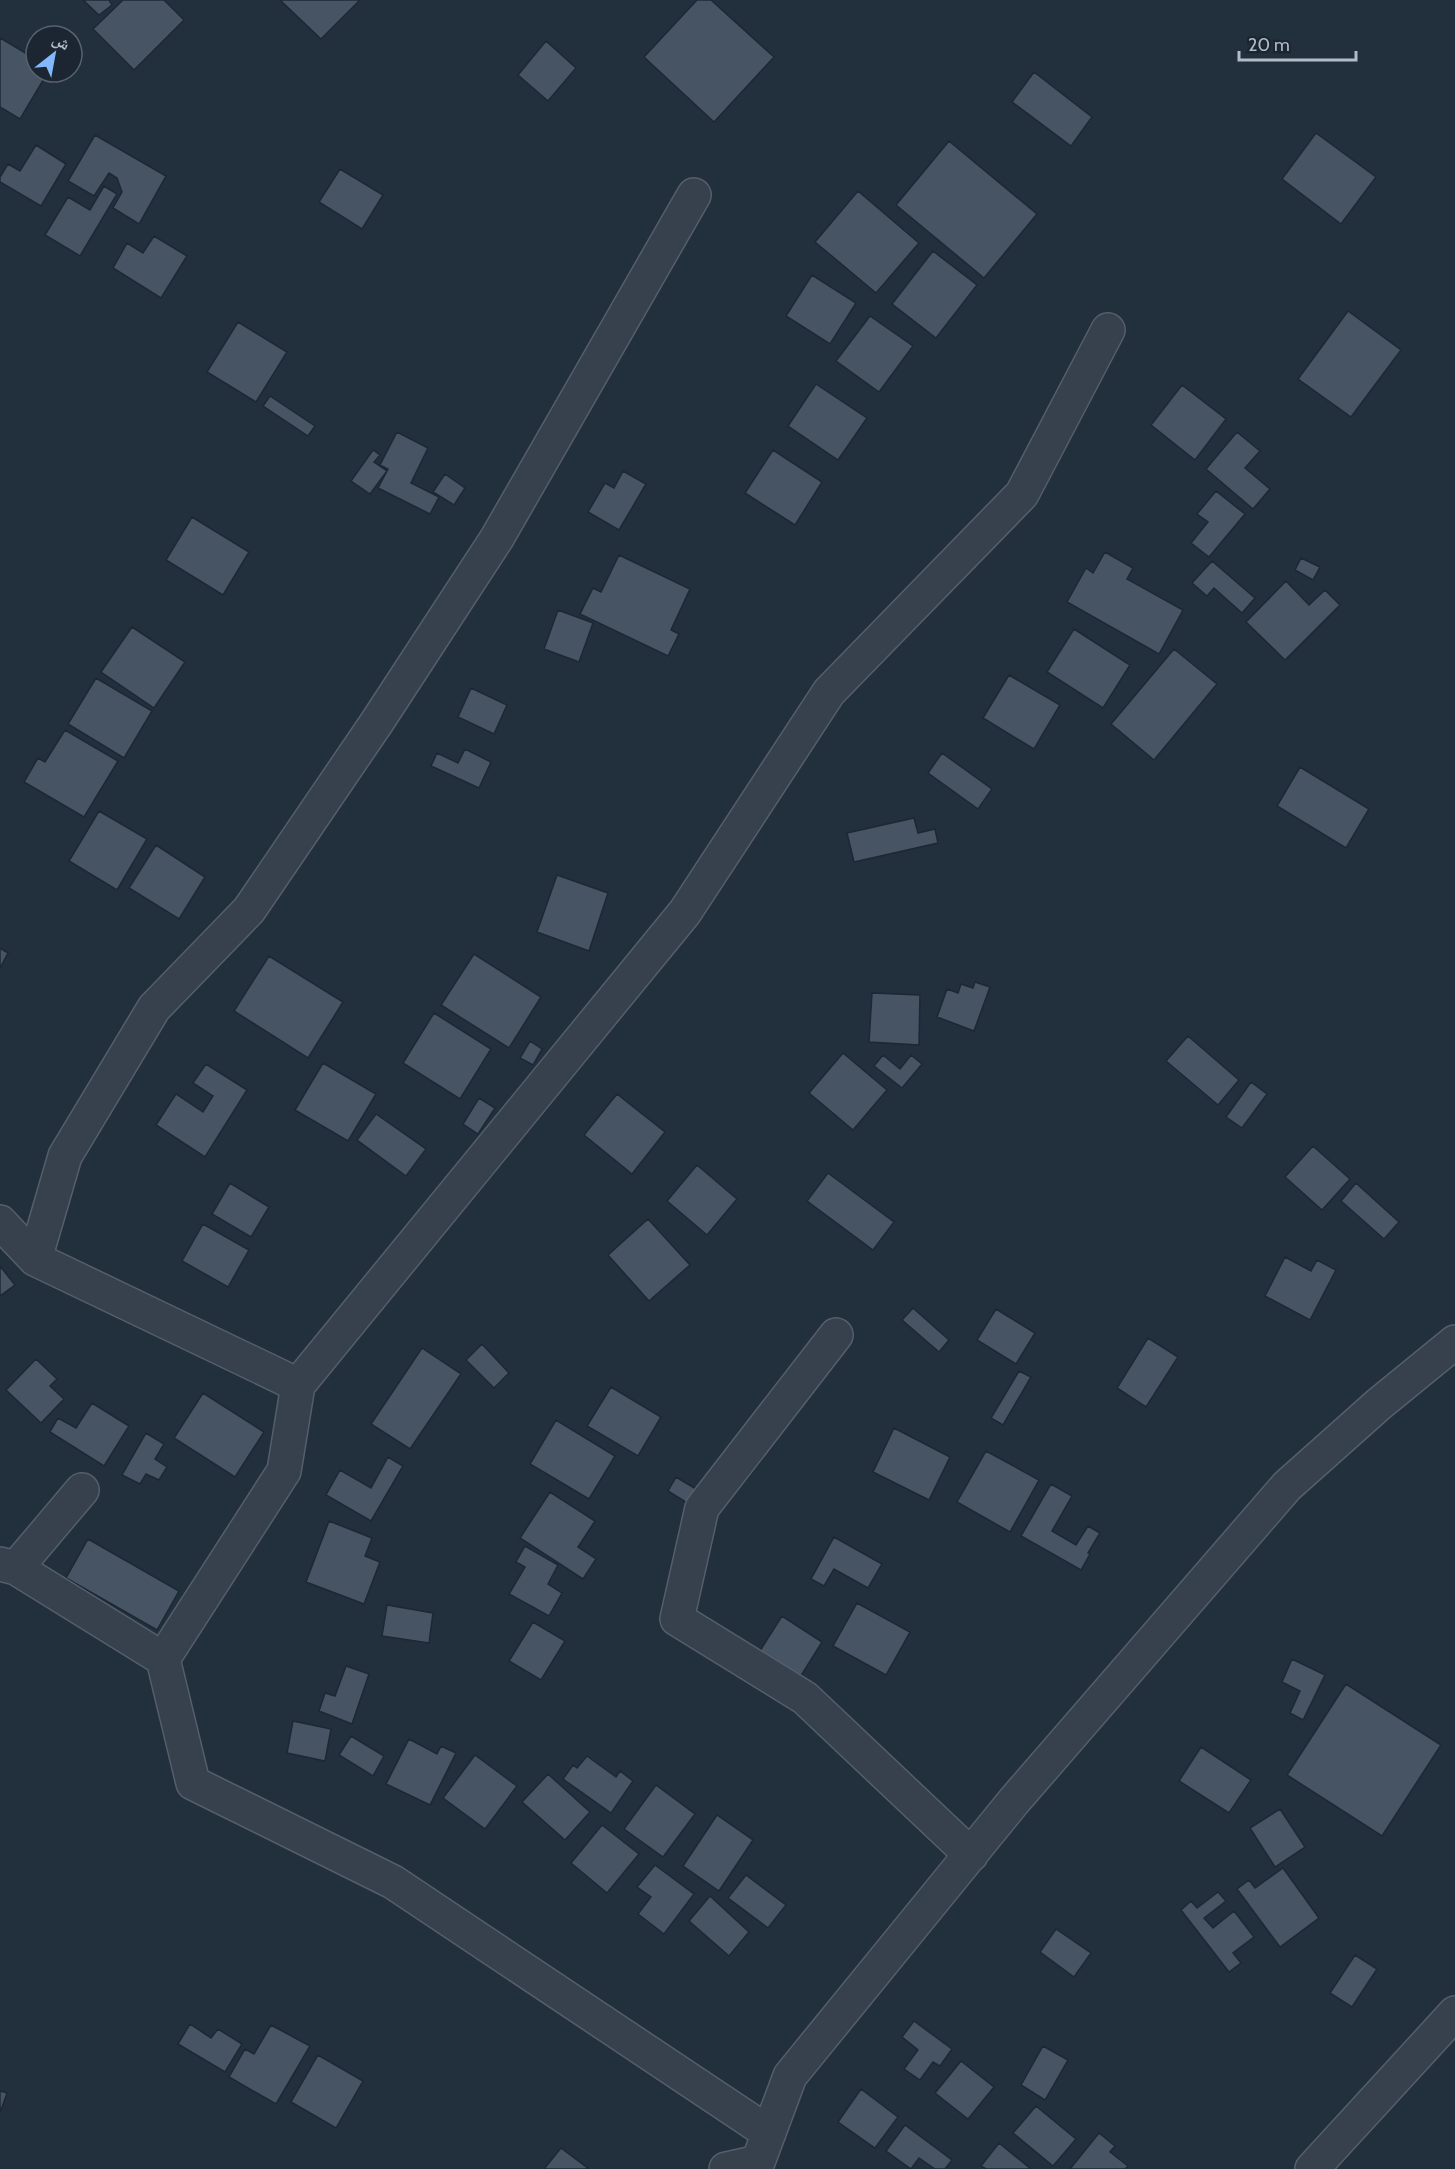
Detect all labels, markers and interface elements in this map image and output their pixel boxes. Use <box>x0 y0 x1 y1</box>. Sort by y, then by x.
north arrow <box>24 24 84 84</box>
scale bar <box>1239 24 1356 62</box>
text: ش <box>49 29 74 54</box>
text: 20 m <box>1248 34 1290 56</box>

